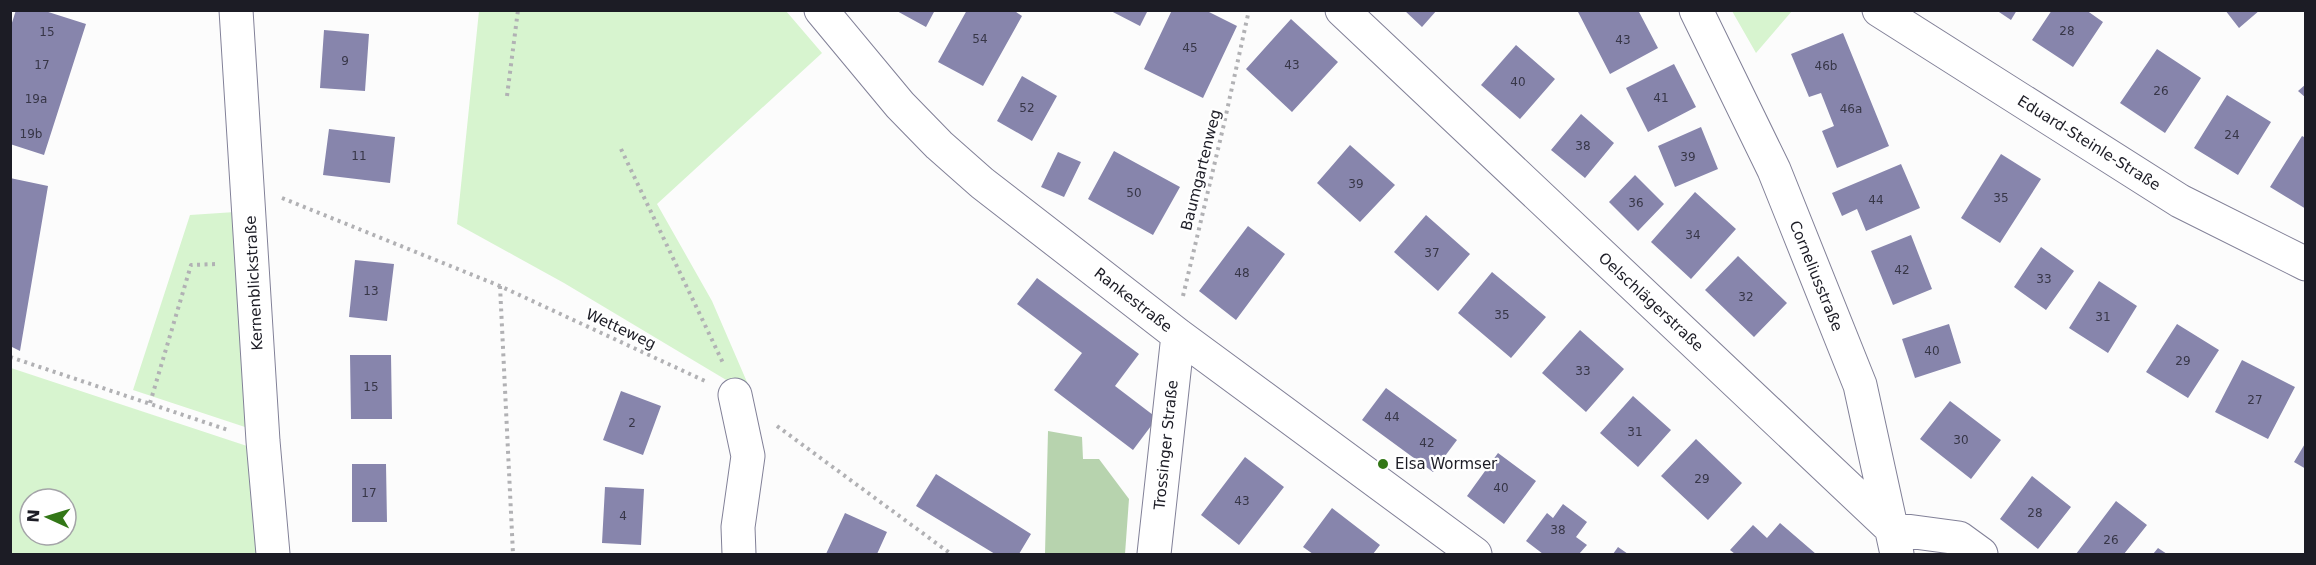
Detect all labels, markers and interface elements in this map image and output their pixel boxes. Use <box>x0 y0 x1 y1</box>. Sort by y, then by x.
house number: 28 <box>2059 24 2075 38</box>
house number: 15 <box>39 25 55 39</box>
house number: 54 <box>972 32 988 46</box>
house number: 43 <box>1615 33 1631 47</box>
house number: 45 <box>1182 41 1198 55</box>
house number: 9 <box>341 54 349 68</box>
house number: 17 <box>34 58 50 72</box>
house number: 43 <box>1284 58 1300 72</box>
house number: 46b <box>1815 59 1837 73</box>
house number: 40 <box>1510 75 1526 89</box>
house number: 26 <box>2153 84 2169 98</box>
house number: 41 <box>1653 91 1669 105</box>
house number: 19a <box>25 92 47 106</box>
street label: Eduard-Steinle-Straße <box>2014 92 2164 194</box>
house number: 52 <box>1019 101 1035 115</box>
house number: 46a <box>1840 102 1862 116</box>
street label: Baumgartenweg <box>1177 108 1225 232</box>
house number: 19b <box>20 127 42 141</box>
house number: 24 <box>2224 128 2240 142</box>
house number: 38 <box>1575 139 1591 153</box>
house number: 11 <box>351 149 367 163</box>
house number: 39 <box>1680 150 1696 164</box>
house number: 39 <box>1348 177 1364 191</box>
house number: 50 <box>1126 186 1142 200</box>
house number: 35 <box>1993 191 2009 205</box>
house number: 44 <box>1868 193 1884 207</box>
house number: 36 <box>1628 196 1644 210</box>
street label: Kernenblickstraße <box>241 215 267 351</box>
street label: Corneliusstraße <box>1786 218 1846 334</box>
house number: 34 <box>1685 228 1701 242</box>
house number: 37 <box>1424 246 1440 260</box>
street label: Oelschlägerstraße <box>1595 249 1707 355</box>
house number: 42 <box>1894 263 1910 277</box>
street label: Rankestraße <box>1090 264 1176 336</box>
house number: 48 <box>1234 266 1250 280</box>
house number: 33 <box>2036 272 2052 286</box>
house number: 13 <box>363 284 379 298</box>
house number: 32 <box>1738 290 1754 304</box>
street label: Wetteweg <box>583 305 659 353</box>
house number: 35 <box>1494 308 1510 322</box>
house number: 31 <box>2095 310 2111 324</box>
house number: 40 <box>1924 344 1940 358</box>
house number: 29 <box>2175 354 2191 368</box>
house number: 33 <box>1575 364 1591 378</box>
street label: Trossinger Straße <box>1150 379 1182 512</box>
house number: 15 <box>363 380 379 394</box>
house number: 27 <box>2247 393 2263 407</box>
house number: 44 <box>1384 410 1400 424</box>
house number: 2 <box>628 416 636 430</box>
house number: 31 <box>1627 425 1643 439</box>
house number: 30 <box>1953 433 1969 447</box>
house number: 42 <box>1419 436 1435 450</box>
place label: Elsa Wormser <box>1395 455 1498 473</box>
marker: Elsa Wormser <box>1376 457 1390 471</box>
house number: 29 <box>1694 472 1710 486</box>
house number: 40 <box>1493 481 1509 495</box>
house number: 17 <box>361 486 377 500</box>
north arrow <box>18 487 78 547</box>
house number: 43 <box>1234 494 1250 508</box>
house number: 28 <box>2027 506 2043 520</box>
text: N <box>24 509 43 523</box>
house number: 4 <box>619 509 627 523</box>
house number: 38 <box>1550 523 1566 537</box>
house number: 26 <box>2103 533 2119 547</box>

